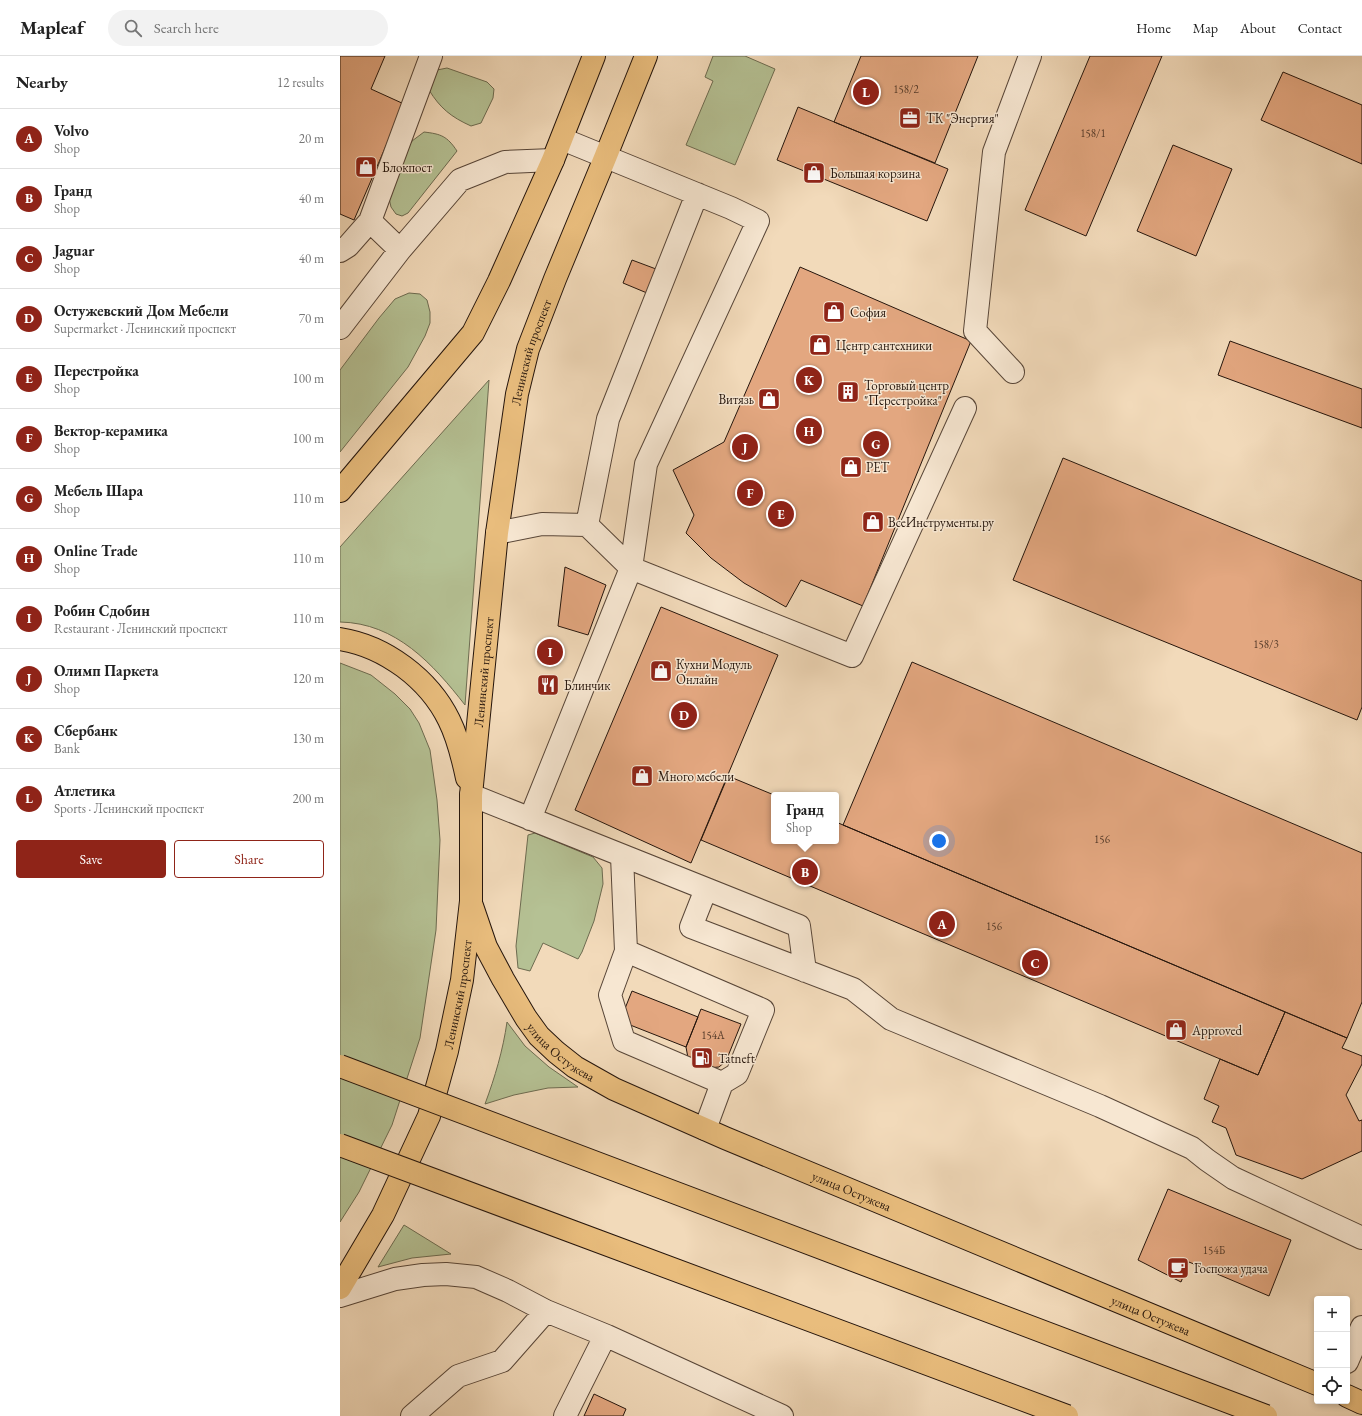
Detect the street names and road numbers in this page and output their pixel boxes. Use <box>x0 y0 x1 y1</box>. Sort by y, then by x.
street label: Ленинский проспект <box>507 296 555 406</box>
street label: Ленинский проспект <box>469 616 497 728</box>
street label: Ленинский проспект <box>439 938 475 1050</box>
street label: улица Остужева <box>523 1019 598 1085</box>
street label: улица Остужева <box>810 1167 895 1215</box>
street label: улица Остужева <box>1109 1291 1194 1339</box>

